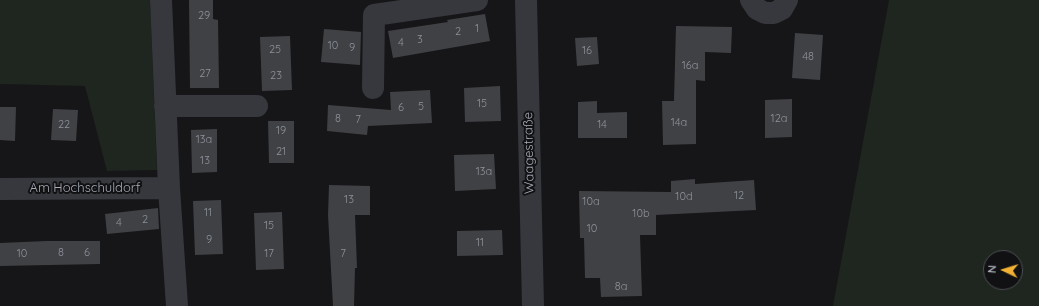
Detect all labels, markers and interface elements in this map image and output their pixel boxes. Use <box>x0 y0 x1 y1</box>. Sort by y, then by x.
house number: 29 <box>198 9 210 23</box>
house number: 1 <box>475 22 479 36</box>
house number: 2 <box>455 25 461 39</box>
house number: 3 <box>417 33 423 47</box>
house number: 4 <box>398 36 404 50</box>
house number: 10 <box>328 39 338 53</box>
house number: 9 <box>349 41 355 55</box>
house number: 25 <box>269 43 281 57</box>
house number: 16 <box>582 44 592 58</box>
house number: 48 <box>802 50 814 64</box>
house number: 16a <box>682 59 698 73</box>
house number: 27 <box>199 67 211 81</box>
house number: 23 <box>270 69 282 83</box>
house number: 15 <box>477 97 487 111</box>
house number: 5 <box>418 100 424 114</box>
house number: 6 <box>398 101 404 115</box>
house number: 8 <box>335 112 341 126</box>
street label: Waagestraße <box>520 112 538 194</box>
house number: 12a <box>771 112 787 126</box>
house number: 7 <box>355 113 361 127</box>
house number: 14a <box>671 116 687 130</box>
house number: 22 <box>58 118 70 132</box>
house number: 14 <box>597 118 607 132</box>
house number: 19 <box>276 124 286 138</box>
house number: 13a <box>196 133 212 147</box>
house number: 21 <box>276 145 286 159</box>
house number: 13 <box>200 154 210 168</box>
house number: 13a <box>476 165 492 179</box>
street label: Am Hochschuldorf <box>29 180 141 196</box>
house number: 12 <box>734 189 744 203</box>
house number: 10d <box>675 190 693 204</box>
house number: 13 <box>344 193 354 207</box>
house number: 10a <box>582 195 600 209</box>
house number: 11 <box>204 206 212 220</box>
house number: 10b <box>632 207 650 221</box>
house number: 2 <box>142 213 148 227</box>
house number: 4 <box>116 216 122 230</box>
house number: 15 <box>264 219 274 233</box>
house number: 10 <box>587 222 597 236</box>
house number: 9 <box>206 233 212 247</box>
house number: 11 <box>476 236 484 250</box>
house number: 8 <box>58 246 64 260</box>
house number: 6 <box>84 246 90 260</box>
house number: 10 <box>17 247 27 261</box>
house number: 17 <box>264 247 274 261</box>
house number: 7 <box>340 247 346 261</box>
north arrow <box>983 250 1023 290</box>
text: N <box>985 265 999 274</box>
house number: 8a <box>615 280 627 294</box>

